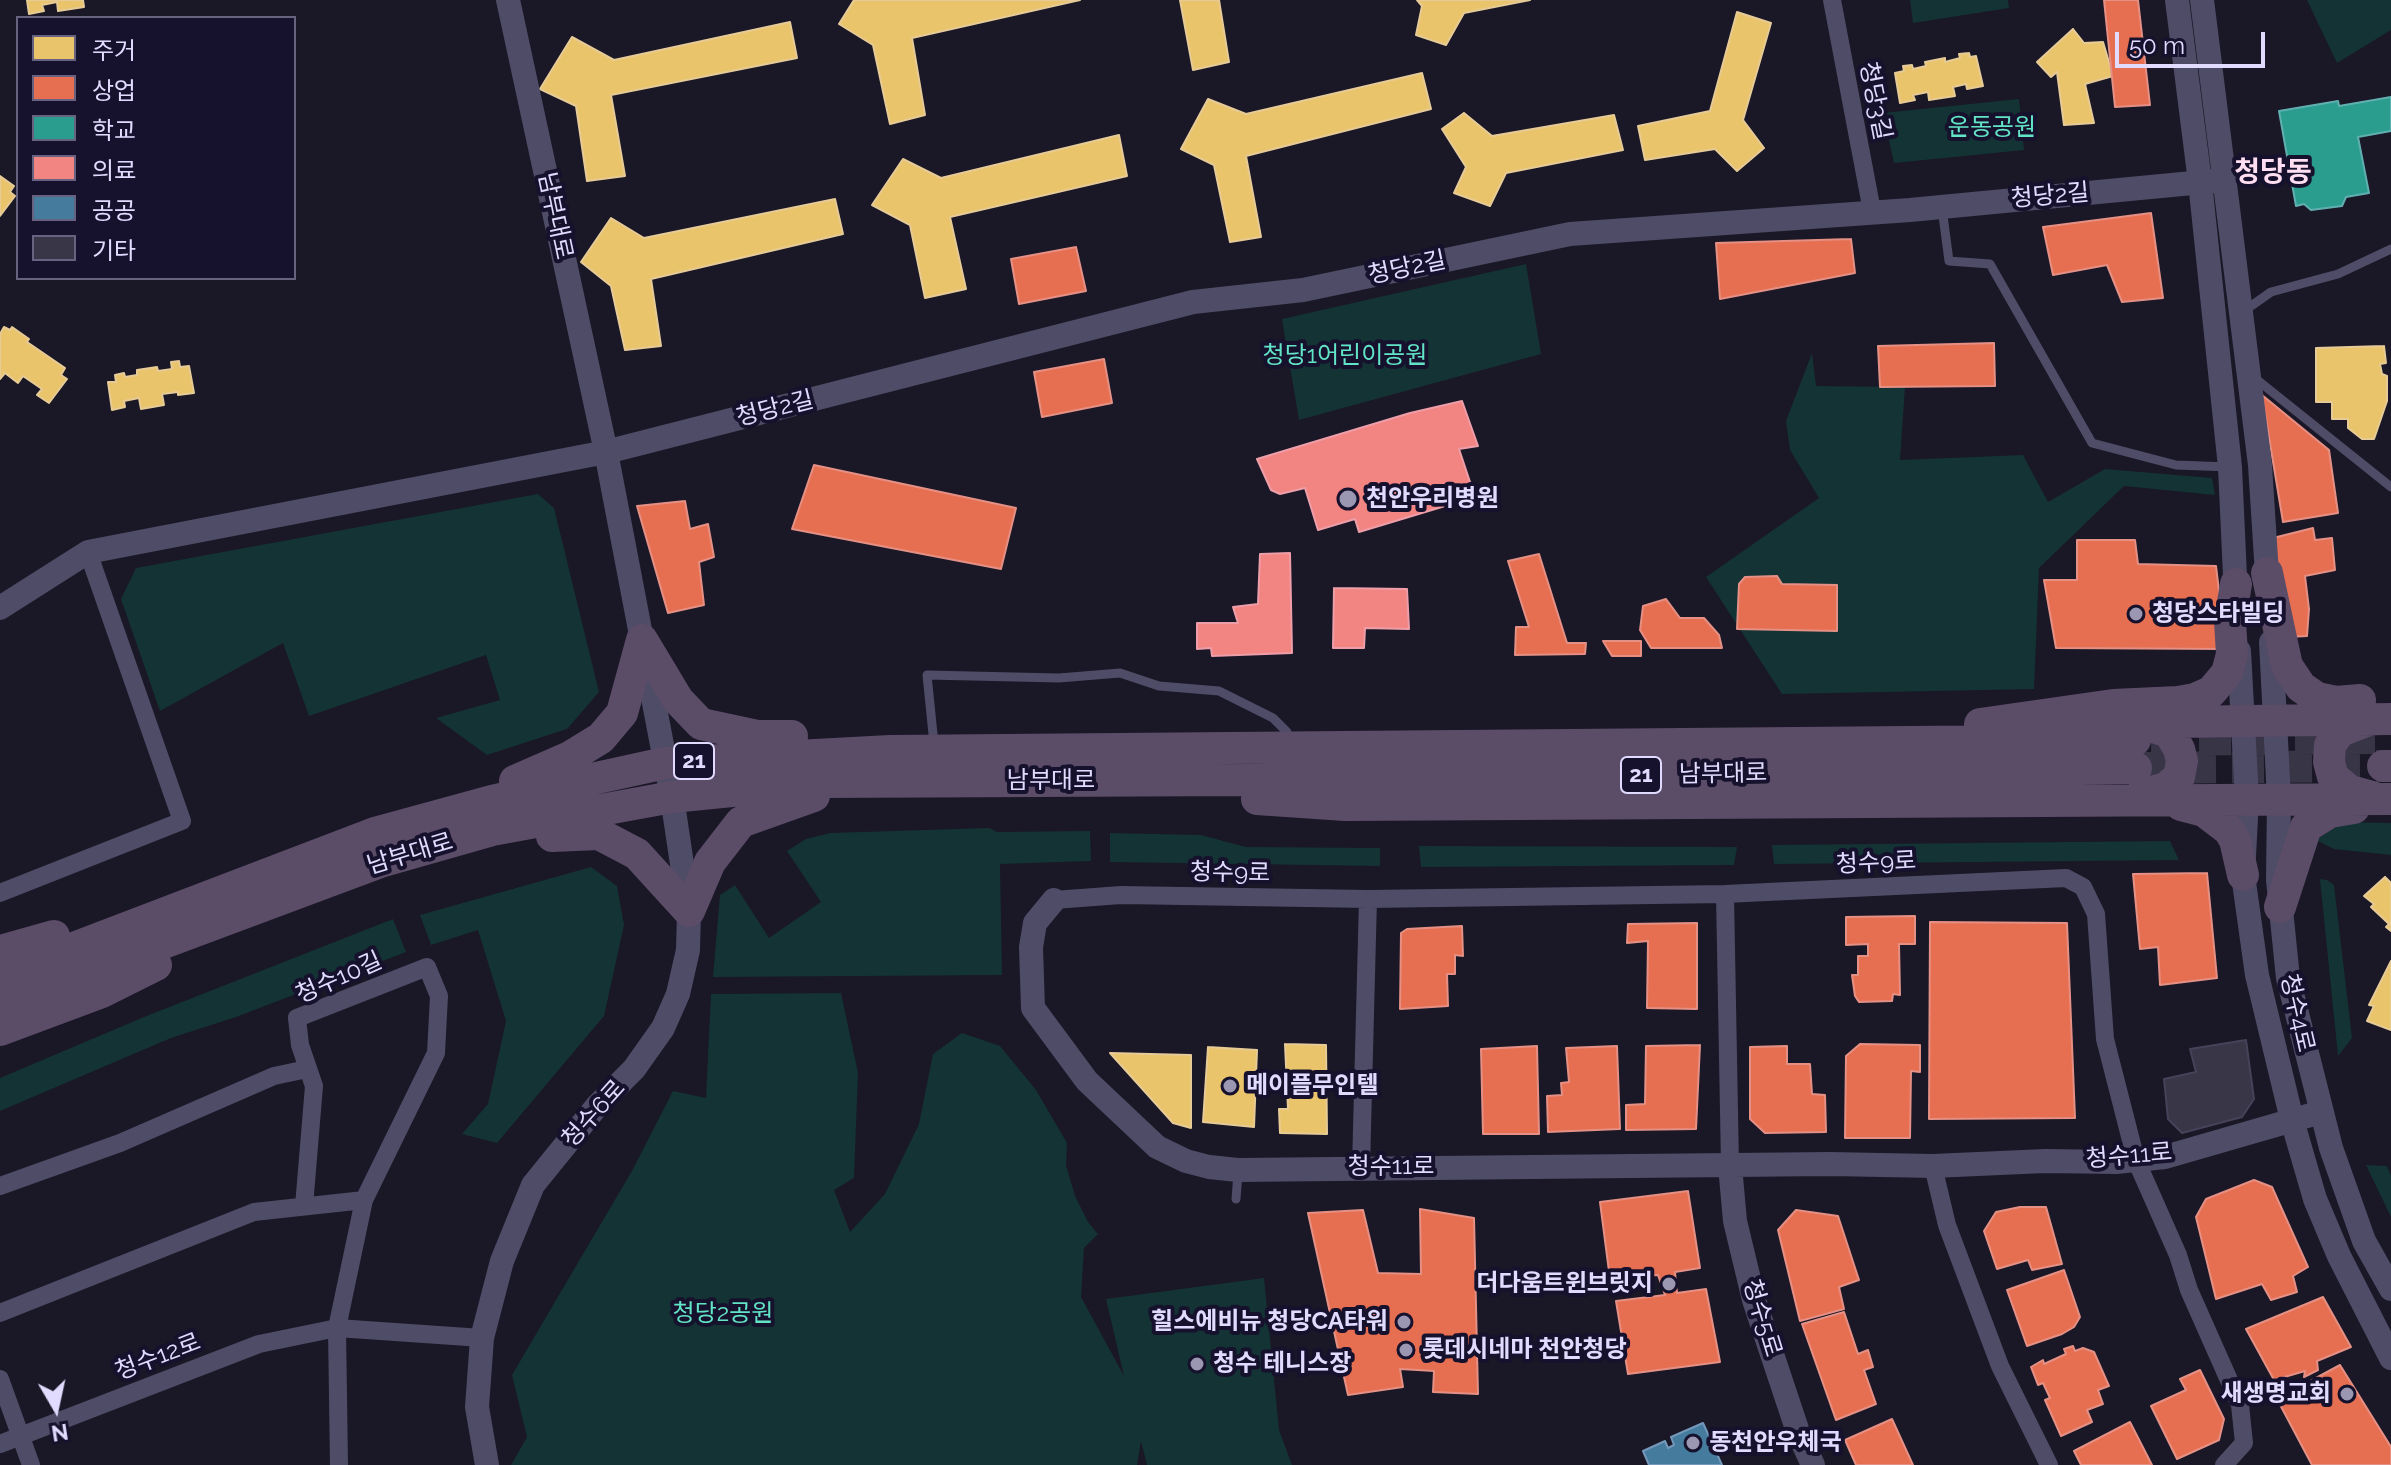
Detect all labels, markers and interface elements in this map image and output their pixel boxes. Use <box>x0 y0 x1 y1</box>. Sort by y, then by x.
legend <box>16 16 296 280</box>
scale bar <box>2119 16 2269 66</box>
text: 50 m <box>2129 31 2185 60</box>
text: 주거 <box>92 36 136 65</box>
street label: 청당3길 <box>1853 59 1897 143</box>
text: 상업 <box>92 76 136 105</box>
park label: 운동공원 <box>1948 114 2036 142</box>
text: 학교 <box>92 116 136 145</box>
text: 의료 <box>92 156 136 185</box>
district label: 청당동 <box>2234 156 2312 190</box>
street label: 남부대로 <box>532 170 578 262</box>
street label: 청당2길 <box>2010 178 2090 214</box>
text: 공공 <box>92 196 136 225</box>
text: 기타 <box>92 236 136 265</box>
street label: 청당2길 <box>1365 246 1449 290</box>
park label: 청당1어린이공원 <box>1263 342 1427 370</box>
street label: 청당2길 <box>733 386 817 432</box>
place label: 천안우리병원 <box>1366 485 1498 513</box>
marker: 천안우리병원 <box>1337 488 1359 510</box>
place label: 청당스타빌딩 <box>2152 600 2284 628</box>
marker: 청당스타빌딩 <box>2127 605 2145 623</box>
road number: 21 <box>674 743 714 779</box>
road number: 21 <box>1621 757 1661 793</box>
street label: 남부대로 <box>1679 759 1767 789</box>
street label: 남부대로 <box>1007 767 1095 795</box>
street label: 남부대로 <box>364 827 456 881</box>
street label: 청수9로 <box>1835 847 1917 879</box>
street label: 청수9로 <box>1190 858 1270 888</box>
street label: 청수10길 <box>291 946 387 1010</box>
street label: 청수4로 <box>2274 971 2320 1055</box>
place label: 메이플무인텔 <box>1246 1072 1378 1100</box>
street label: 청수6로 <box>556 1074 632 1154</box>
marker: 메이플무인텔 <box>1221 1077 1239 1095</box>
street label: 청수11로 <box>2085 1138 2173 1174</box>
street label: 청수11로 <box>1348 1153 1434 1181</box>
place label: 더다움트윈브릿지 <box>1476 1270 1653 1298</box>
marker: 더다움트윈브릿지 <box>1660 1275 1678 1293</box>
street label: 청수5로 <box>1737 1276 1787 1360</box>
park label: 청당2공원 <box>673 1300 773 1328</box>
place label: 힐스에비뉴 청당CA타워 <box>1151 1308 1388 1336</box>
marker: 힐스에비뉴 청당CA타워 <box>1395 1313 1413 1331</box>
street label: 청수12로 <box>111 1328 205 1386</box>
place label: 롯데시네마 천안청당 <box>1422 1336 1626 1364</box>
marker: 롯데시네마 천안청당 <box>1397 1341 1415 1359</box>
place label: 청수 테니스장 <box>1213 1350 1351 1378</box>
marker: 청수 테니스장 <box>1188 1355 1206 1373</box>
north arrow <box>16 1369 96 1449</box>
place label: 새생명교회 <box>2221 1380 2331 1408</box>
marker: 새생명교회 <box>2338 1385 2356 1403</box>
text: N <box>49 1419 70 1447</box>
place label: 동천안우체국 <box>1709 1429 1841 1457</box>
marker: 동천안우체국 <box>1684 1434 1702 1452</box>

